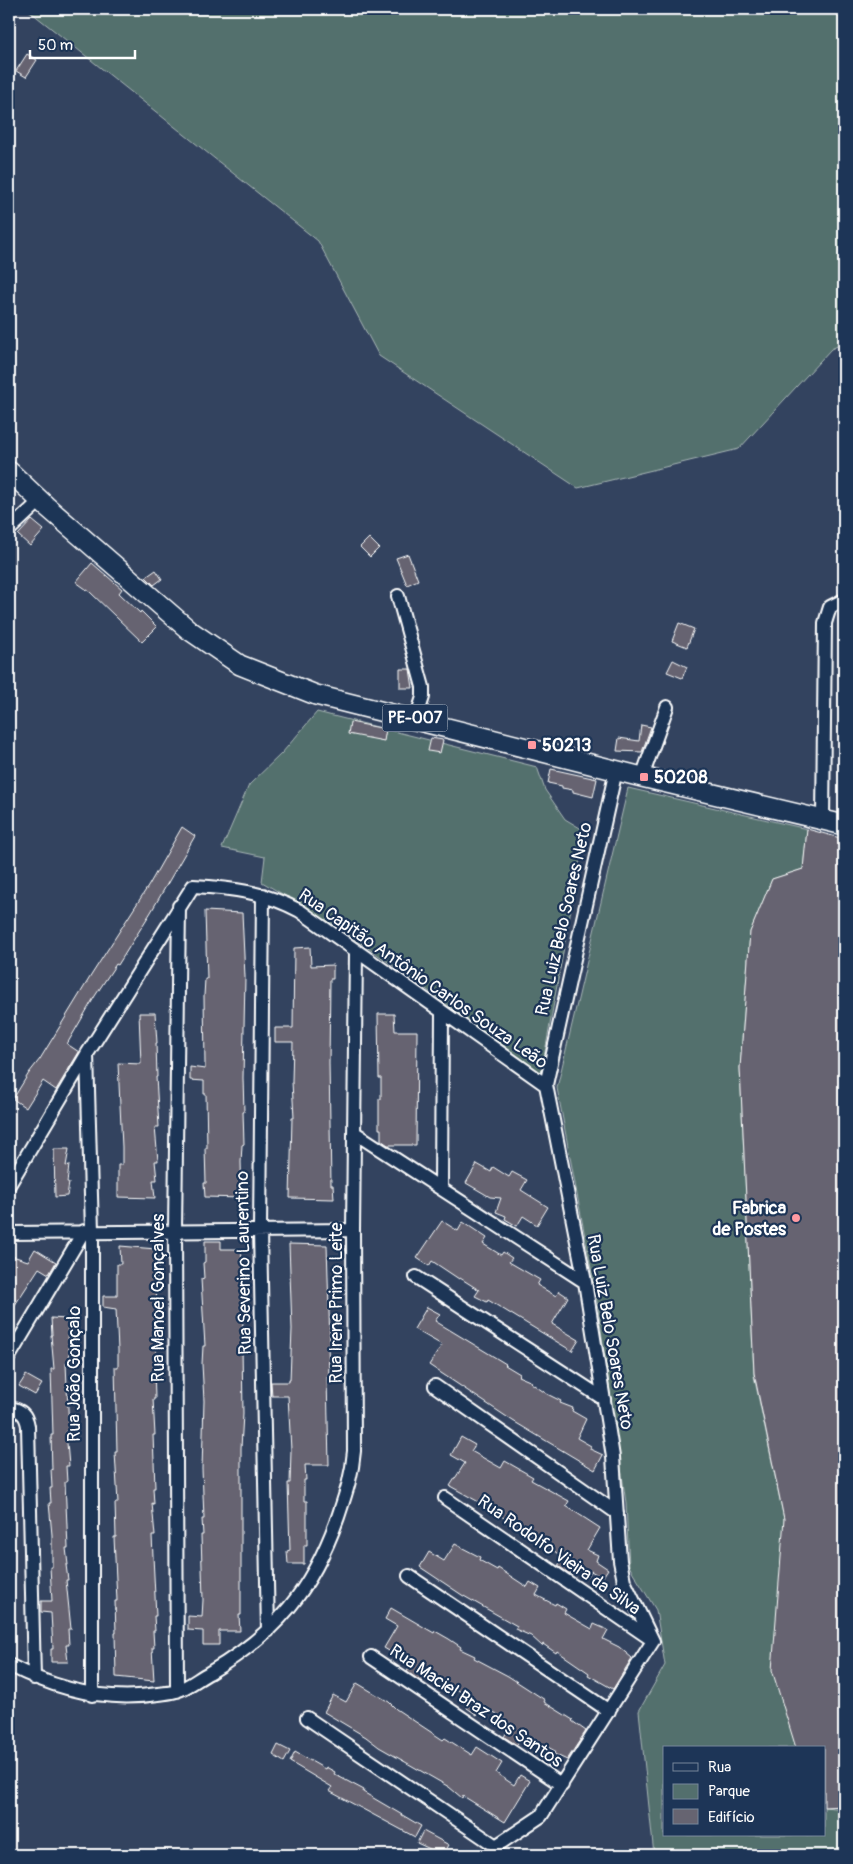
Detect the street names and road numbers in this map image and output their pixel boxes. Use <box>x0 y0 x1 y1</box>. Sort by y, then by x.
road number: PE-007 <box>382 704 448 731</box>
street label: Rua Luiz Belo Soares Neto <box>531 820 598 1018</box>
street label: Rua Capitão Antônio Carlos Souza Leão <box>294 884 553 1074</box>
street label: Rua Severino Laurentino <box>231 1171 257 1355</box>
street label: Rua Manoel Gonçalves <box>147 1214 170 1382</box>
street label: Rua Irene Primo Leite <box>325 1222 348 1384</box>
street label: Rua Luiz Belo Soares Neto <box>582 1233 639 1432</box>
street label: Rua João Gonçalo <box>63 1306 86 1442</box>
street label: Rua Rodolfo Vieira da Silva <box>473 1490 645 1620</box>
street label: Rua Maciel Braz dos Santos <box>385 1639 567 1773</box>

